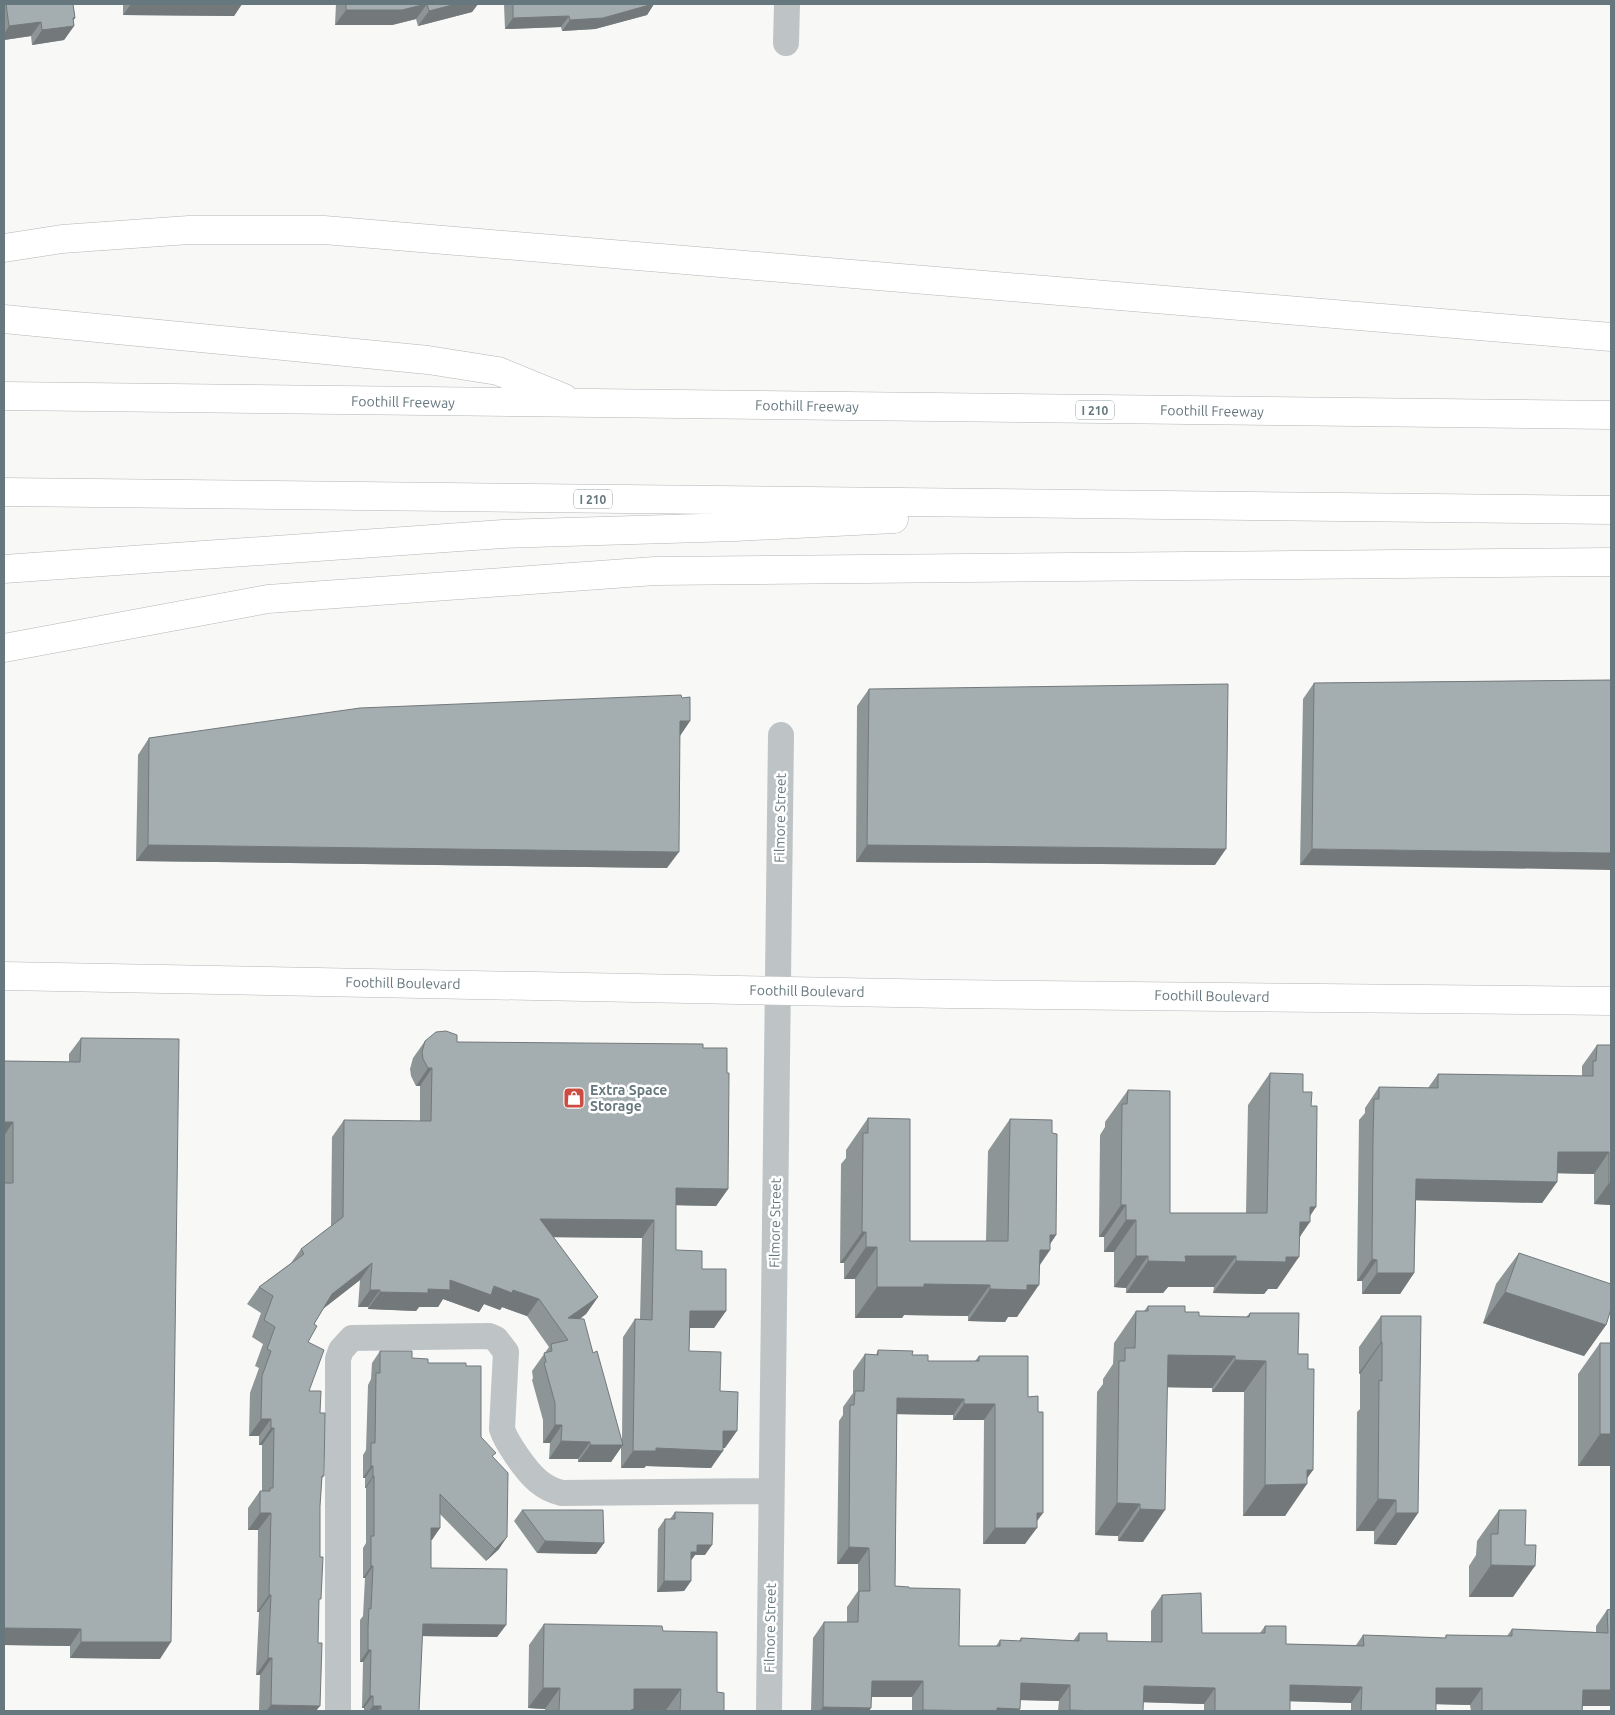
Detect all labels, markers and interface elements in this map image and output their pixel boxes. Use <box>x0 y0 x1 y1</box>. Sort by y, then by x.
street label: Foothill Freeway <box>351 393 455 411</box>
street label: Foothill Freeway <box>755 397 859 415</box>
road number: I 210 <box>1076 400 1114 420</box>
street label: Foothill Freeway <box>1160 402 1264 420</box>
road number: I 210 <box>574 489 612 508</box>
street label: Filmore Street <box>771 772 789 863</box>
street label: Foothill Boulevard <box>345 974 461 992</box>
street label: Foothill Boulevard <box>749 982 865 1000</box>
street label: Foothill Boulevard <box>1154 987 1270 1005</box>
place label: Extra Space Storage <box>590 1082 667 1114</box>
shop icon: Extra Space Storage <box>562 1086 586 1110</box>
street label: Filmore Street <box>766 1177 784 1268</box>
street label: Filmore Street <box>761 1582 779 1673</box>

